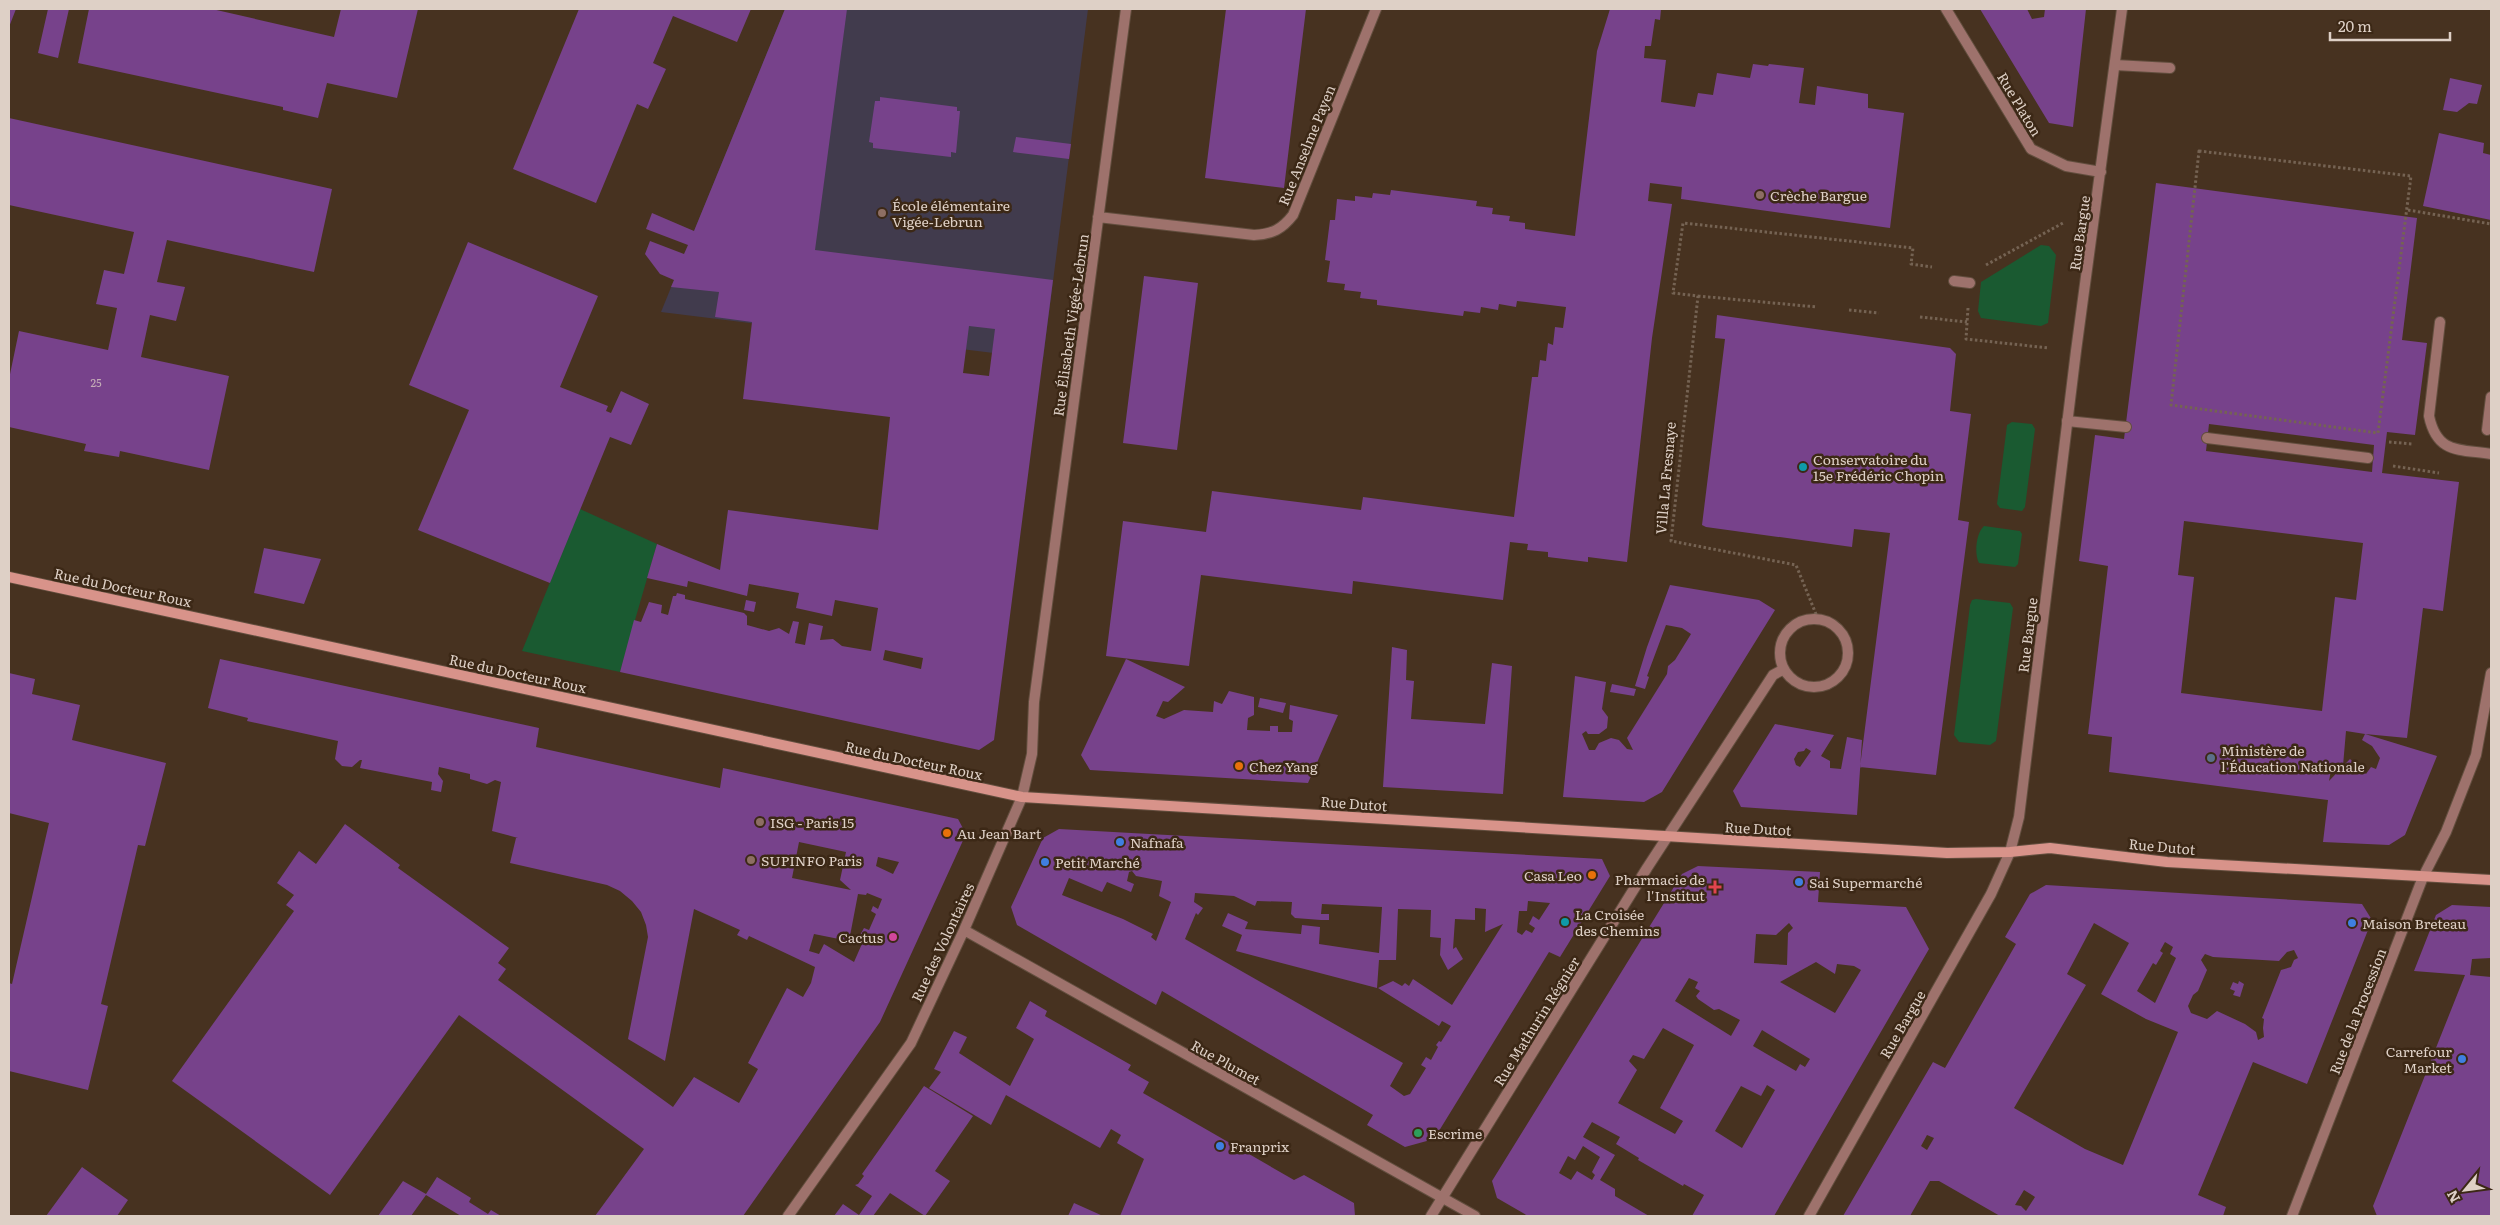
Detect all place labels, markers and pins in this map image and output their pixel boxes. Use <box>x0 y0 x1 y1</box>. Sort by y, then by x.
place label: Crèche Bargue <box>1770 185 1867 205</box>
marker: Crèche Bargue <box>1754 189 1766 201</box>
place label: École élémentaire Vigée-Lebrun <box>892 195 1010 231</box>
marker: École élémentaire Vigée-Lebrun <box>876 207 888 219</box>
place label: Conservatoire du 15e Frédéric Chopin <box>1813 449 1944 485</box>
marker: Conservatoire du 15e Frédéric Chopin <box>1797 461 1809 473</box>
place label: Ministère de l'Éducation Nationale <box>2221 740 2365 776</box>
marker: Ministère de l'Éducation Nationale <box>2205 752 2217 764</box>
place label: Chez Yang <box>1249 756 1318 776</box>
marker: Chez Yang <box>1233 760 1245 772</box>
place label: ISG - Paris 15 <box>770 812 854 832</box>
marker: ISG - Paris 15 <box>754 816 766 828</box>
place label: Au Jean Bart <box>957 823 1042 843</box>
marker: Au Jean Bart <box>941 827 953 839</box>
place label: Nafnafa <box>1130 832 1184 852</box>
marker: Nafnafa <box>1114 836 1126 848</box>
place label: SUPINFO Paris <box>761 850 862 870</box>
place label: Petit Marché <box>1055 852 1140 872</box>
marker: SUPINFO Paris <box>745 854 757 866</box>
marker: Petit Marché <box>1039 856 1051 868</box>
place label: Casa Leo <box>1524 865 1582 885</box>
marker: Casa Leo <box>1586 869 1598 881</box>
place label: Pharmacie de l'Institut <box>1615 869 1705 905</box>
place label: Sai Supermarché <box>1809 872 1923 892</box>
marker: Sai Supermarché <box>1793 876 1805 888</box>
marker: Pharmacie de l'Institut <box>1709 881 1721 893</box>
place label: La Croisée des Chemins <box>1575 904 1659 940</box>
place label: Maison Breteau <box>2362 913 2466 933</box>
marker: La Croisée des Chemins <box>1559 916 1571 928</box>
marker: Maison Breteau <box>2346 917 2358 929</box>
place label: Cactus <box>838 927 883 947</box>
marker: Cactus <box>887 931 899 943</box>
place label: Carrefour Market <box>2386 1041 2452 1077</box>
marker: Carrefour Market <box>2456 1053 2468 1065</box>
place label: Escrime <box>1428 1123 1482 1143</box>
marker: Escrime <box>1412 1127 1424 1139</box>
place label: Franprix <box>1230 1136 1289 1156</box>
marker: Franprix <box>1214 1140 1226 1152</box>

